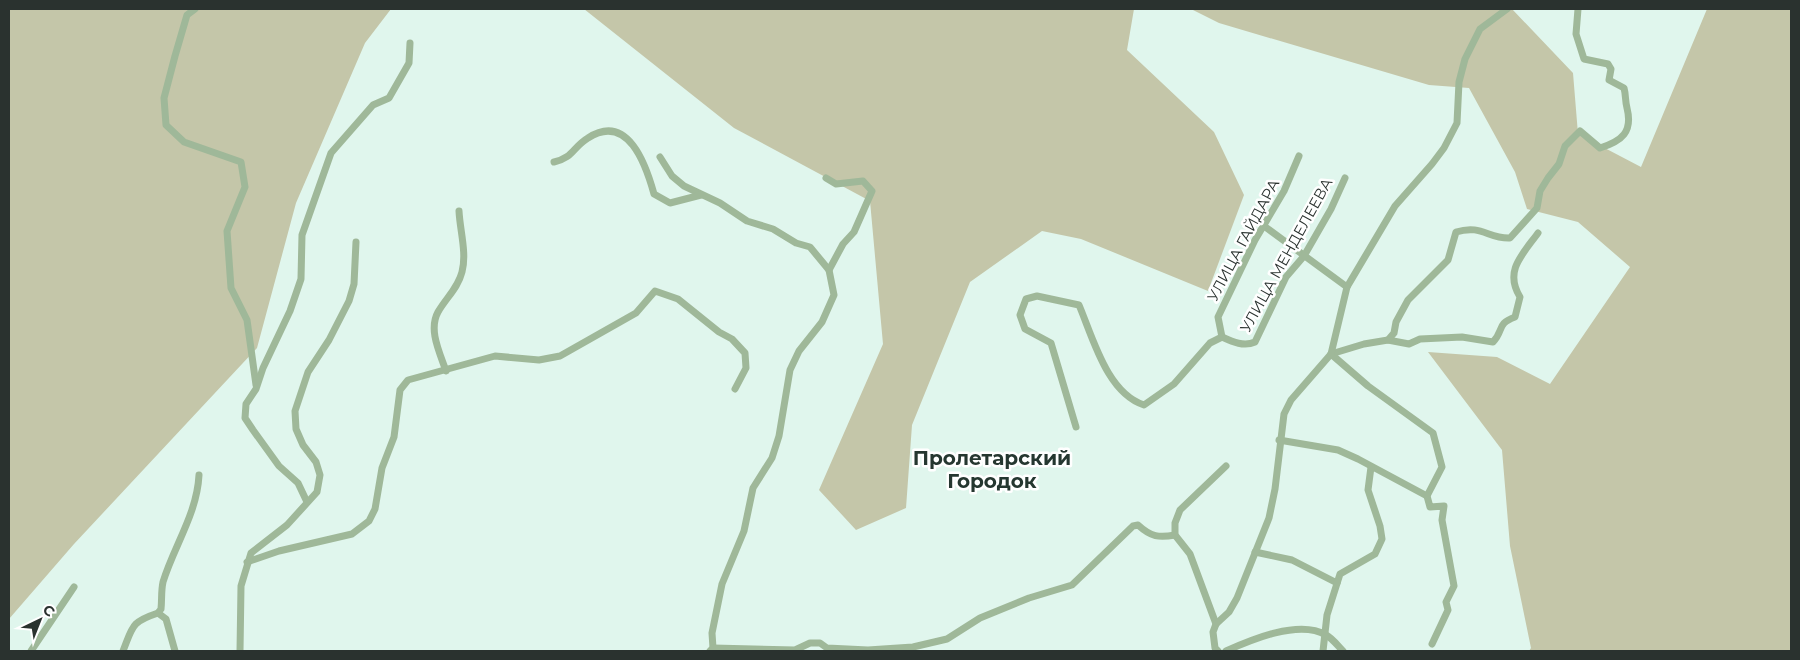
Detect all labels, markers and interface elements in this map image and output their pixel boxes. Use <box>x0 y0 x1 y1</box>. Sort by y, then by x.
street label: УЛИЦА МЕНДЕЛЕЕВА <box>1236 174 1336 336</box>
street label: УЛИЦА ГАЙДАРА <box>1203 176 1283 304</box>
district label: Пролетарский Городок <box>913 446 1071 493</box>
north arrow <box>15 595 65 645</box>
text: С <box>39 600 59 621</box>

